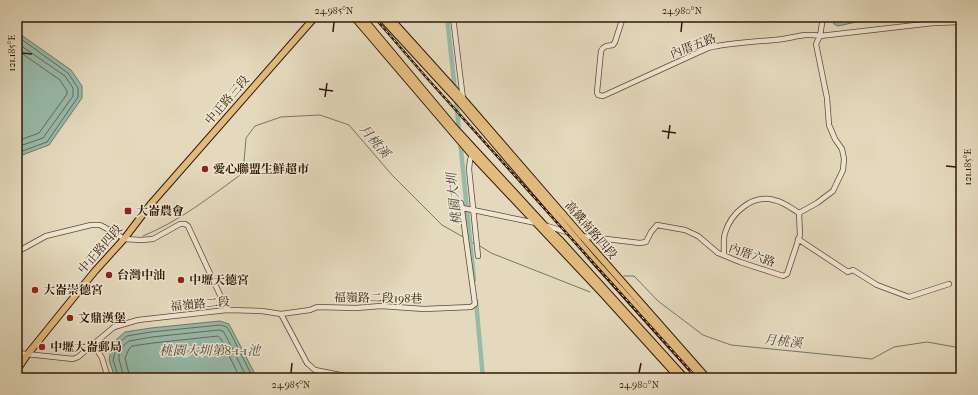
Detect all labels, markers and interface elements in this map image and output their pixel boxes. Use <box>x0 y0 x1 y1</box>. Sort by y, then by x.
text: 24.985°N <box>315 5 354 17</box>
text: 24.980°N <box>662 5 702 17</box>
street label: 內厝五路 <box>668 31 718 61</box>
text: 121.185°E <box>6 35 18 71</box>
street label: 中正路三段 <box>202 73 252 127</box>
water label: 月桃溪 <box>357 121 395 162</box>
text: 121.185°E <box>962 149 974 185</box>
place label: 愛心聯盟生鮮超市 <box>213 162 309 176</box>
marker: 愛心聯盟生鮮超市 <box>200 164 210 174</box>
water label: 桃園大圳 <box>444 170 464 226</box>
street label: 高鐵南路四段 <box>562 198 620 262</box>
place label: 大崙農會 <box>136 204 184 218</box>
marker: 大崙農會 <box>123 206 133 216</box>
street label: 中正路四段 <box>75 222 125 276</box>
street label: 內厝六路 <box>727 241 777 269</box>
place label: 台灣中油 <box>117 268 165 282</box>
marker: 台灣中油 <box>104 270 114 280</box>
place label: 中壢天德宮 <box>189 273 249 287</box>
marker: 中壢天德宮 <box>176 275 186 285</box>
place label: 大崙崇德宮 <box>43 283 103 297</box>
marker: 大崙崇德宮 <box>30 285 40 295</box>
street label: 福嶺路二段198巷 <box>334 290 422 306</box>
street label: 福嶺路二段 <box>169 294 231 314</box>
place label: 文鼎漢堡 <box>78 311 126 325</box>
marker: 文鼎漢堡 <box>65 313 75 323</box>
water label: 月桃溪 <box>763 332 805 351</box>
place label: 中壢大崙郵局 <box>50 340 122 354</box>
marker: 中壢大崙郵局 <box>37 342 47 352</box>
water label: 桃園大圳第8-1-1池 <box>159 343 263 358</box>
text: 24.985°N <box>272 379 311 391</box>
text: 24.980°N <box>619 379 659 391</box>

